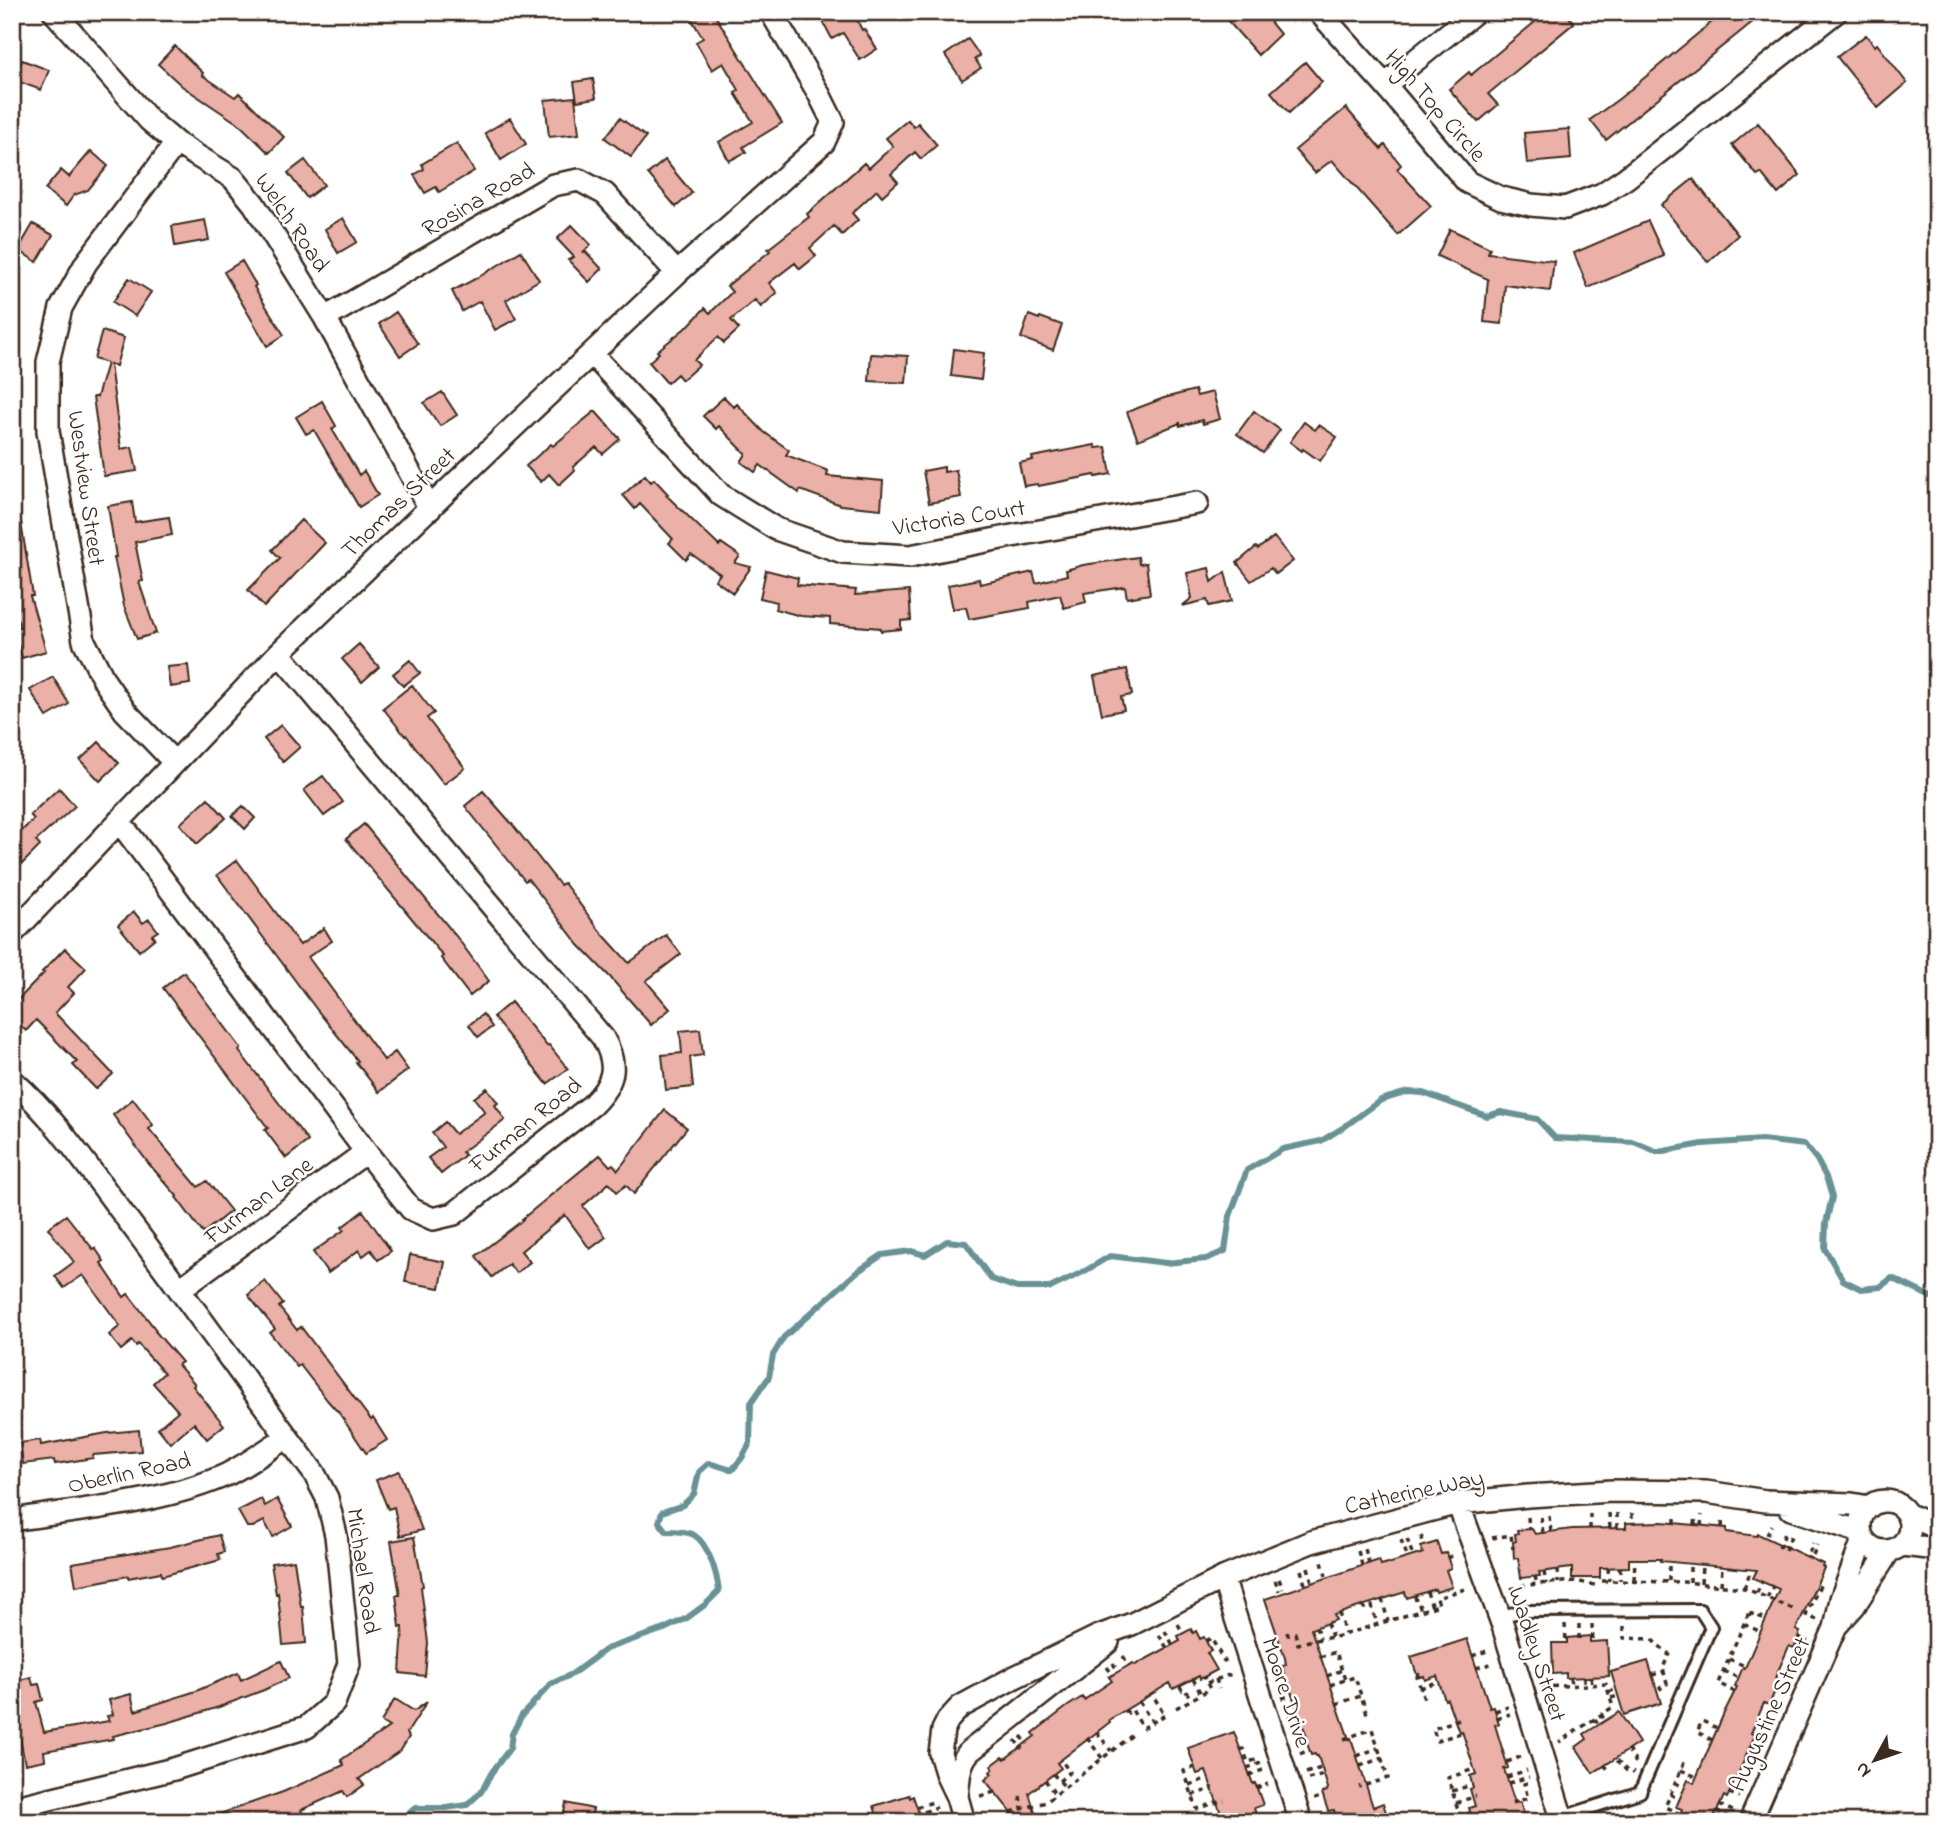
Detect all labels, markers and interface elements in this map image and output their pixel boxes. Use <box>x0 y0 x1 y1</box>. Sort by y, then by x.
street label: High Top Circle <box>1375 42 1493 171</box>
street label: Rosina Road <box>416 154 543 248</box>
street label: Welch Road <box>245 167 337 281</box>
street label: Westview Street <box>56 409 113 568</box>
street label: Thomas Street <box>334 440 465 568</box>
street label: Victoria Court <box>890 492 1028 547</box>
street label: Furman Road <box>462 1069 591 1183</box>
street label: Furman Lane <box>197 1149 322 1255</box>
street label: Oberlin Road <box>65 1444 195 1505</box>
street label: Catherine Way <box>1342 1462 1488 1526</box>
street label: Michael Road <box>335 1506 388 1637</box>
street label: Wadley Street <box>1496 1583 1574 1727</box>
street label: Augustine Street <box>1721 1632 1821 1798</box>
street label: Moore Drive <box>1250 1633 1319 1753</box>
north arrow <box>1840 1726 1910 1796</box>
text: N <box>1849 1756 1878 1783</box>

